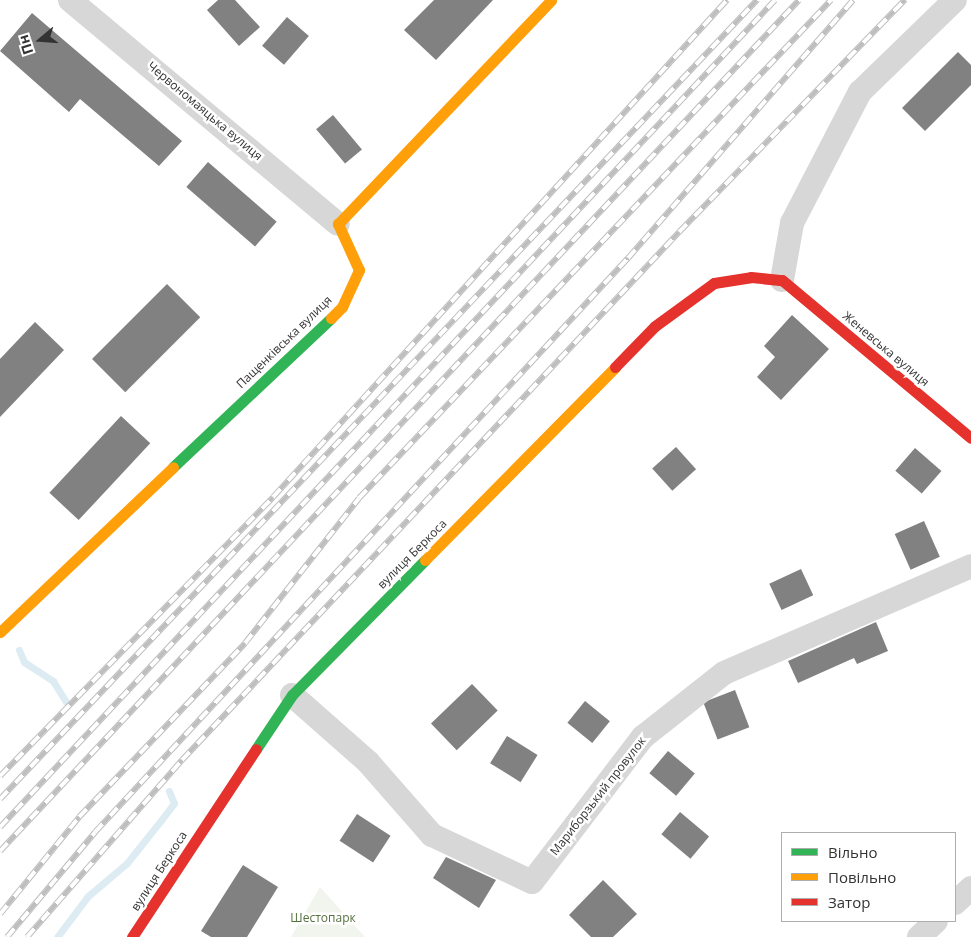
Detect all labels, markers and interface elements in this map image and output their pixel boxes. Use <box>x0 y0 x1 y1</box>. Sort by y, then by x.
north arrow <box>15 15 65 65</box>
text: Пн <box>13 32 37 57</box>
street label: Червономаяцька вулиця <box>145 59 265 163</box>
street label: Пащенківська вулиця <box>233 293 335 391</box>
street label: Женевська вулиця <box>840 309 932 389</box>
street label: вулиця Беркоса <box>374 516 450 592</box>
street label: Мариборзький провулок <box>547 734 649 858</box>
street label: вулиця Беркоса <box>128 829 190 913</box>
legend <box>781 832 956 922</box>
text: Вільно <box>828 842 877 862</box>
text: Повільно <box>828 867 896 887</box>
text: Затор <box>828 892 870 912</box>
park label: Шестопарк <box>290 911 356 925</box>

